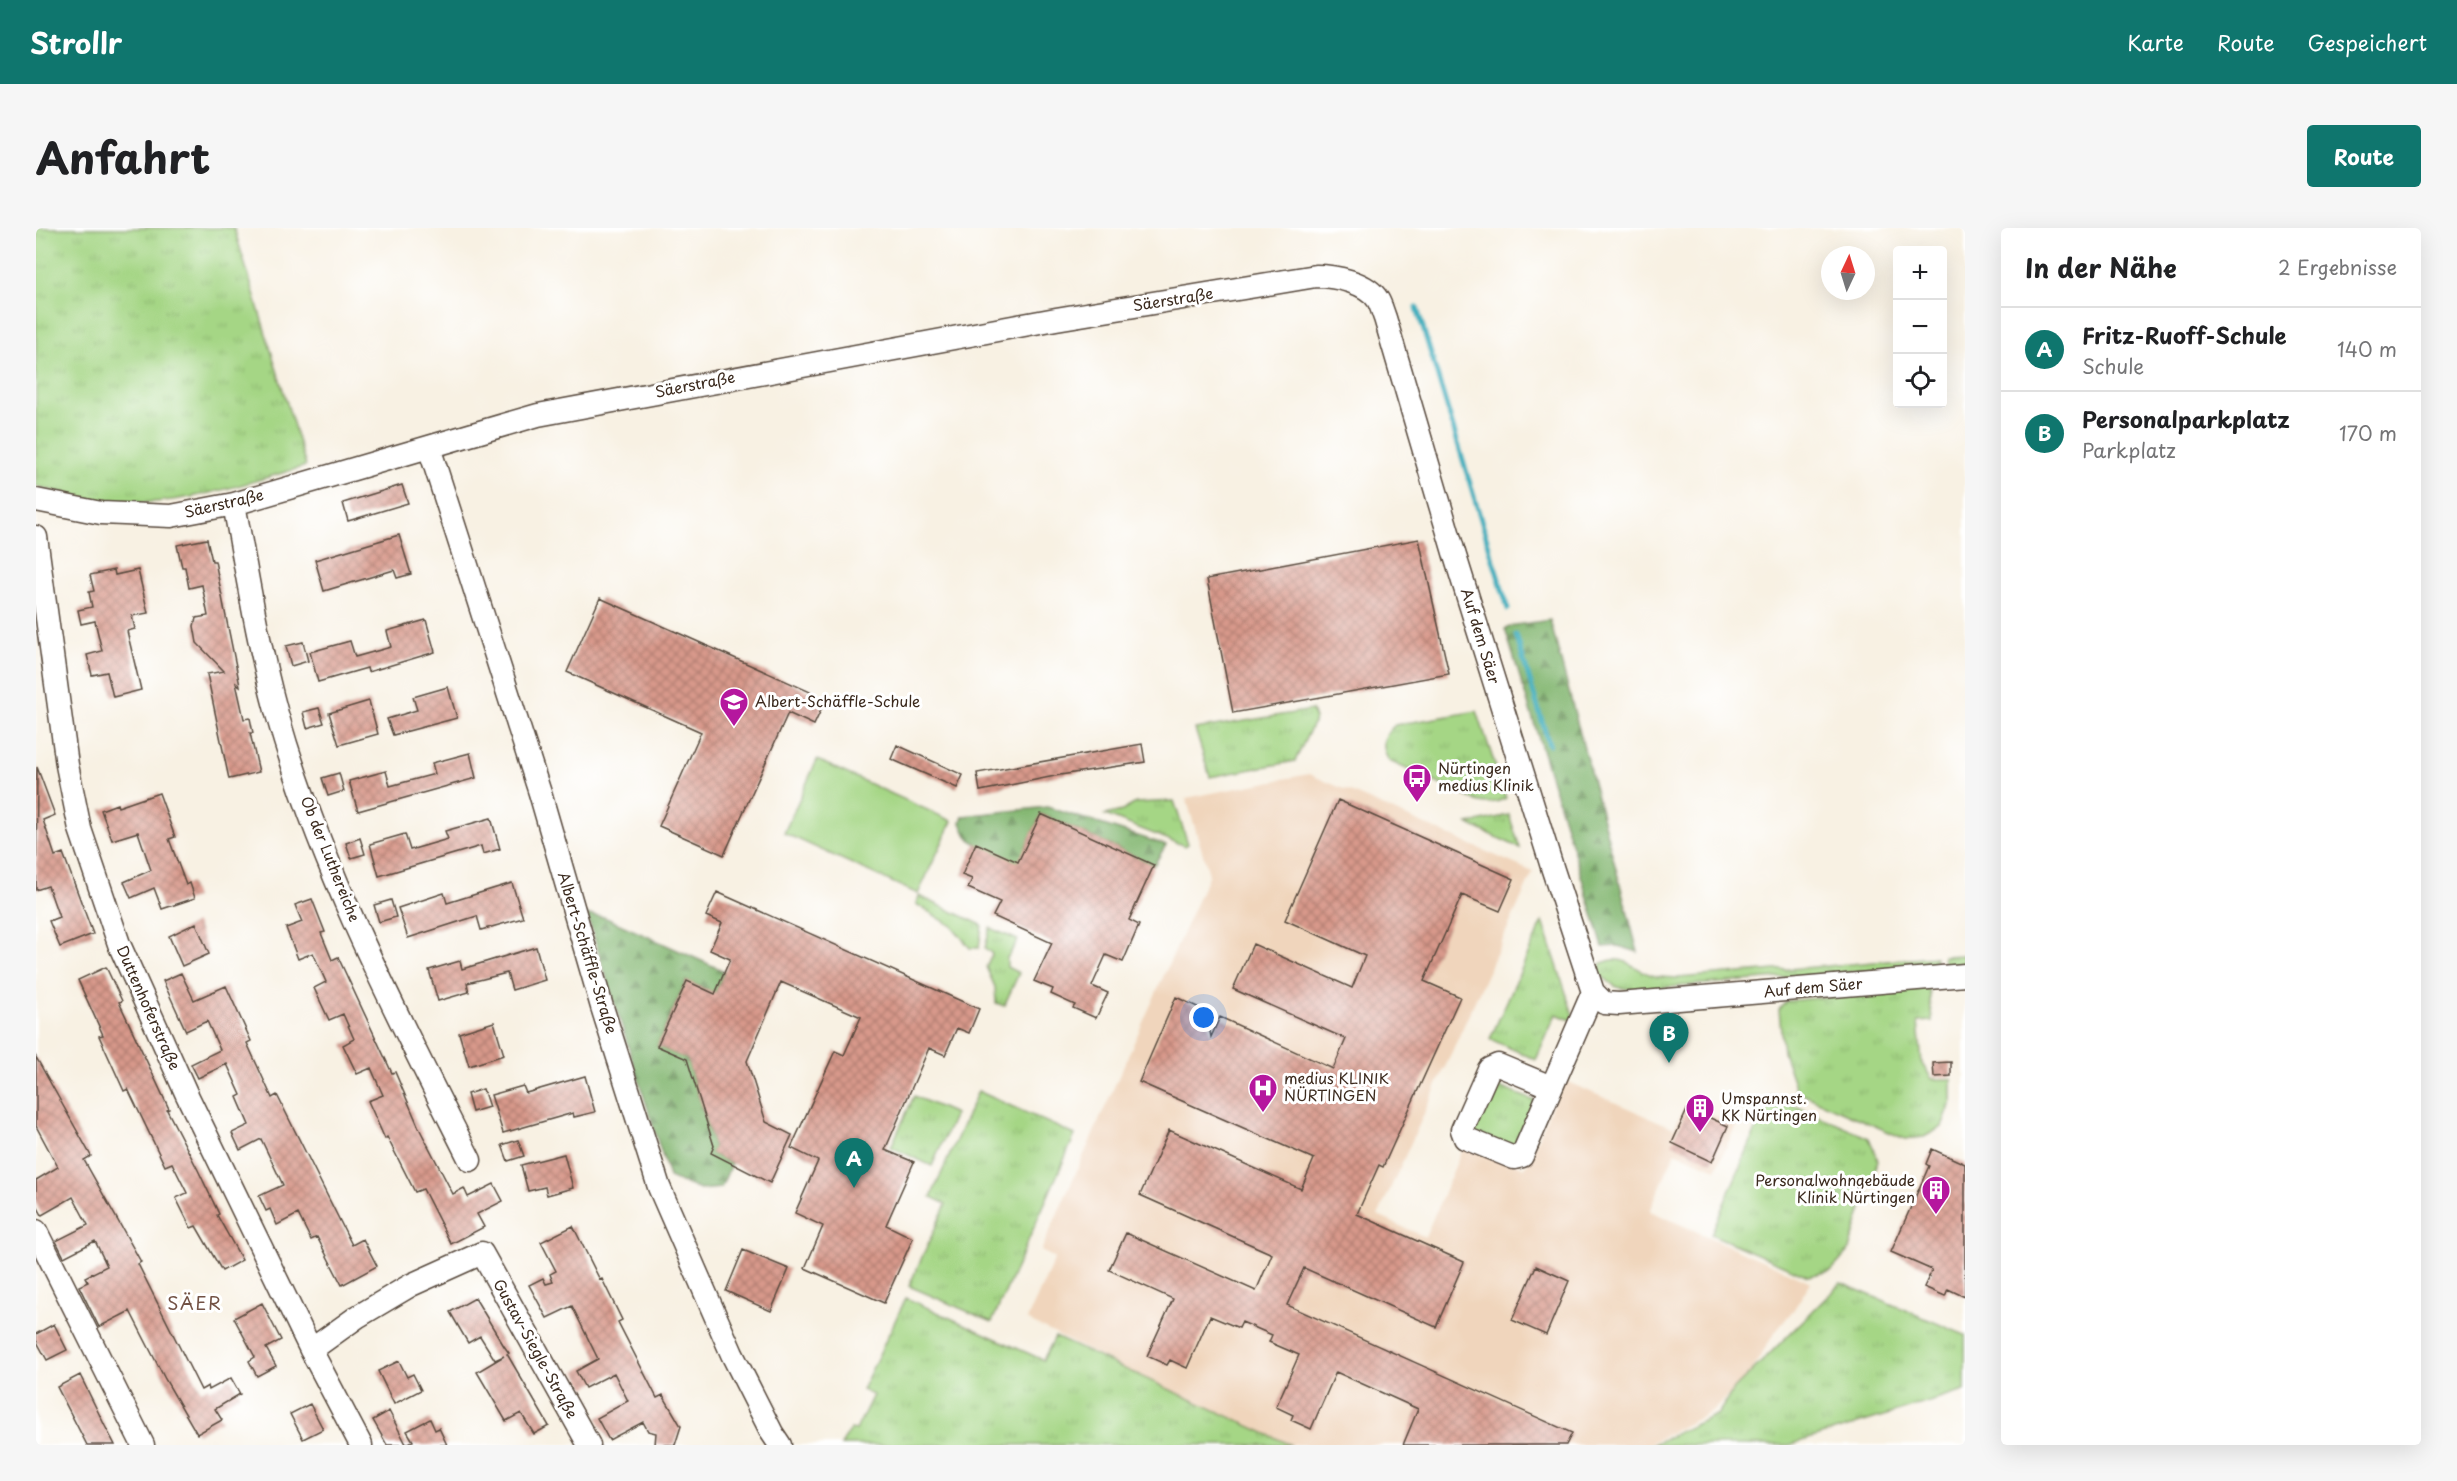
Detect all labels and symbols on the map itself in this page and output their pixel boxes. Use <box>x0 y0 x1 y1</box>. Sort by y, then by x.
north arrow <box>1821 246 1875 300</box>
street label: Säerstraße <box>1131 281 1215 316</box>
street label: Säerstraße <box>653 365 737 403</box>
street label: Säerstraße <box>182 482 266 523</box>
street label: Auf dem Säer <box>1456 585 1507 686</box>
school or university icon: Albert-Schäffle-Schule <box>718 686 750 728</box>
place label: Albert-Schäffle-Schule <box>755 689 920 712</box>
place label: Nürtingen medius Klinik <box>1438 756 1534 796</box>
bus stop icon: Nürtingen medius Klinik <box>1401 762 1433 804</box>
street label: Ob der Luthereiche <box>296 792 367 925</box>
street label: Albert-Schäffle-Straße <box>553 869 624 1036</box>
street label: Duttenhoferstraße <box>112 942 187 1073</box>
street label: Auf dem Säer <box>1763 971 1863 1002</box>
your location <box>1189 1003 1218 1032</box>
pin: B <box>1650 1014 1688 1063</box>
place label: medius KLINIK NÜRTINGEN <box>1284 1066 1389 1106</box>
hospital icon: medius KLINIK NÜRTINGEN <box>1247 1072 1279 1114</box>
place label: Umspannst. KK Nürtingen <box>1721 1086 1817 1126</box>
building icon: Umspannst. KK Nürtingen <box>1684 1092 1716 1134</box>
pin: A <box>834 1138 874 1188</box>
place label: Personalwohngebäude Klinik Nürtingen <box>1755 1168 1915 1208</box>
building icon: Personalwohngebäude Klinik Nürtingen <box>1920 1174 1952 1216</box>
street label: Gustav-Siegle-Straße <box>488 1274 584 1422</box>
district label: SÄER <box>167 1289 223 1316</box>

